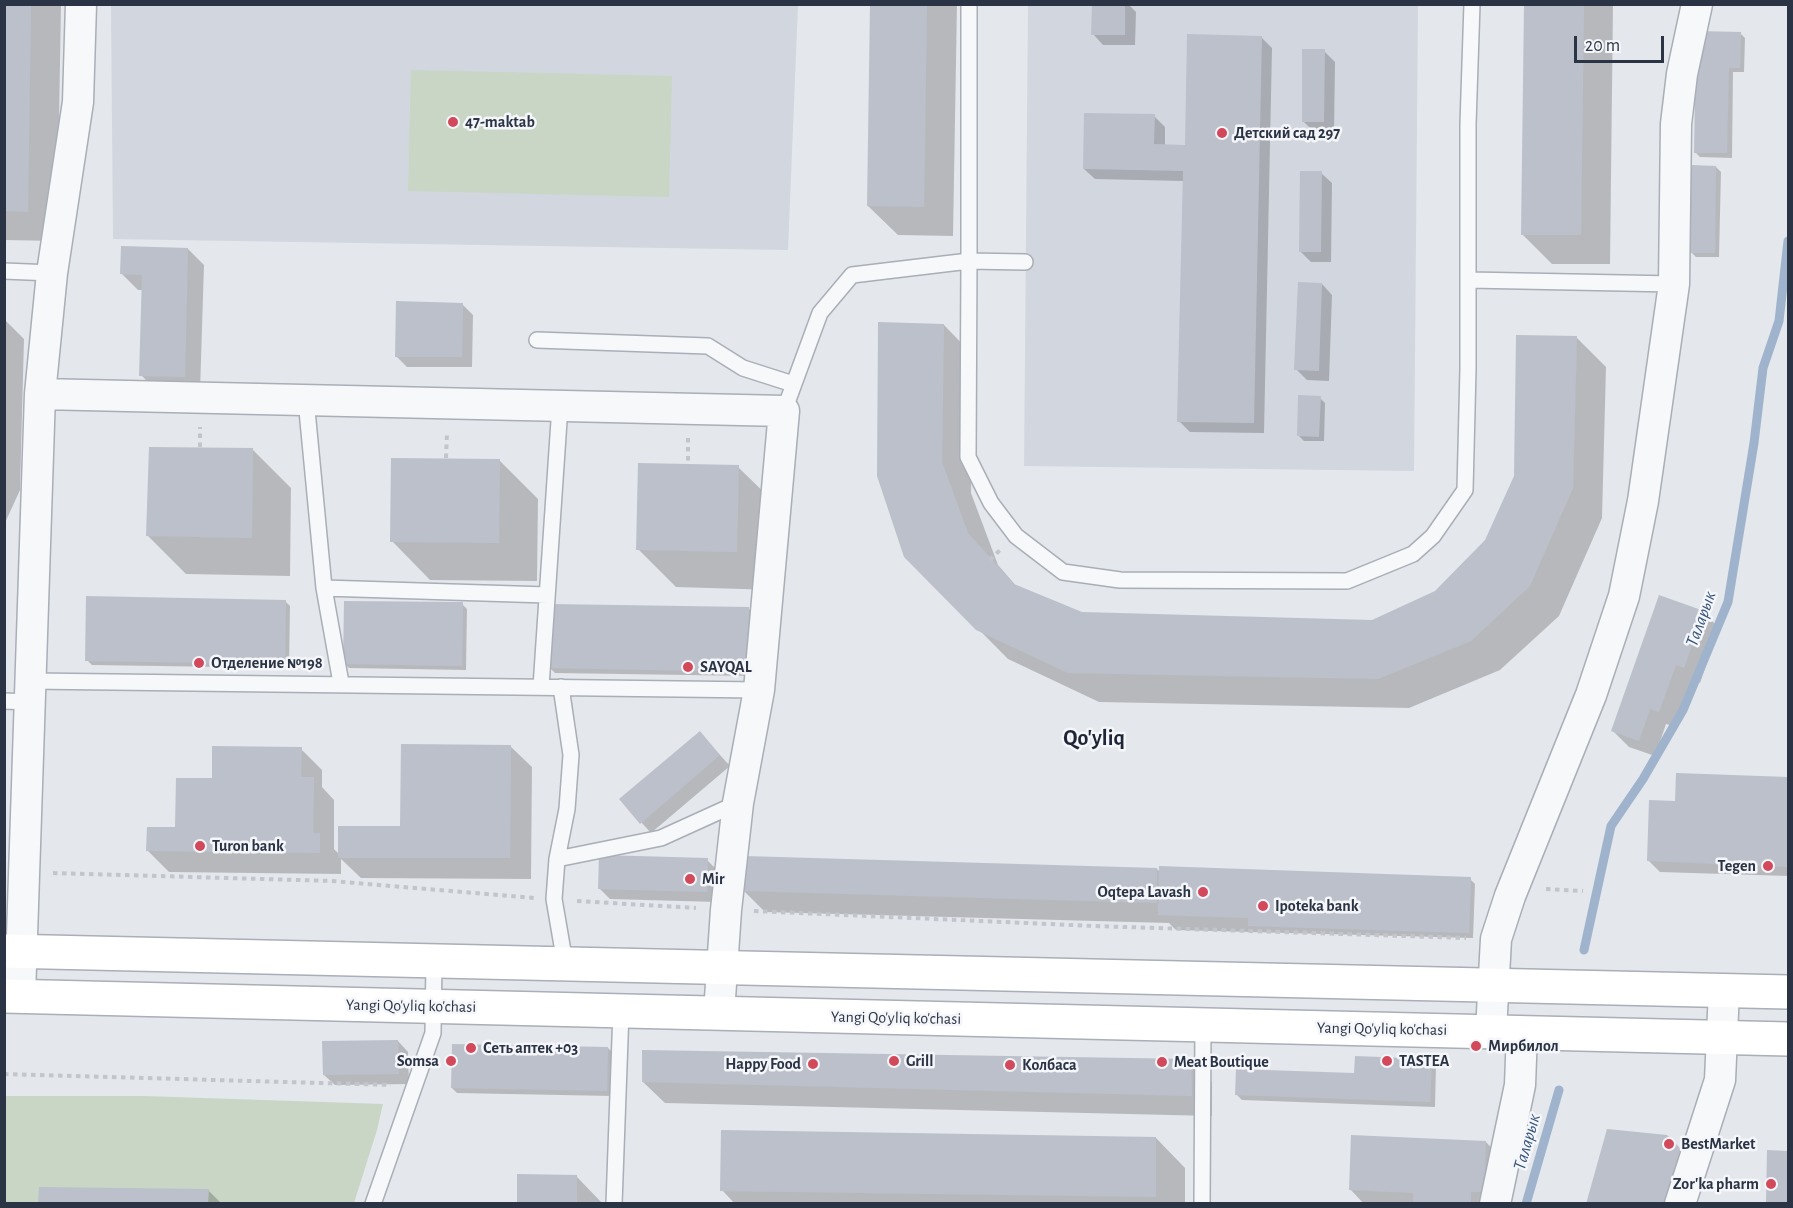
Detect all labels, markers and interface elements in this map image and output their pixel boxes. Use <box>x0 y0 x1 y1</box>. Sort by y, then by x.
scale bar <box>1577 24 1667 62</box>
text: 20 m <box>1585 37 1620 55</box>
place label: 47-maktab <box>465 112 535 132</box>
marker: 47-maktab <box>446 115 460 129</box>
place label: Детский сад 297 <box>1234 123 1340 143</box>
marker: Детский сад 297 <box>1215 126 1229 140</box>
water label: Таларык <box>1681 588 1721 650</box>
place label: Отделение №198 <box>211 653 323 673</box>
marker: Отделение №198 <box>192 656 206 670</box>
place label: SAYQAL <box>700 657 752 677</box>
marker: SAYQAL <box>681 660 695 674</box>
district label: Qo'yliq <box>1063 725 1125 751</box>
place label: Turon bank <box>212 836 284 856</box>
marker: Turon bank <box>193 839 207 853</box>
place label: Tegen <box>1718 856 1756 876</box>
marker: Tegen <box>1761 859 1775 873</box>
place label: Mir <box>702 869 724 889</box>
marker: Mir <box>683 872 697 886</box>
place label: Oqtepa Lavash <box>1097 882 1191 902</box>
marker: Oqtepa Lavash <box>1196 885 1210 899</box>
place label: Ipoteka bank <box>1275 896 1359 916</box>
marker: Ipoteka bank <box>1256 899 1270 913</box>
street label: Yangi Qo'yliq ko'chasi <box>346 995 476 1017</box>
street label: Yangi Qo'yliq ko'chasi <box>831 1007 961 1029</box>
street label: Yangi Qo'yliq ko'chasi <box>1317 1018 1447 1040</box>
place label: Мирбилол <box>1488 1036 1559 1056</box>
place label: Сеть аптек +03 <box>483 1038 578 1058</box>
marker: Мирбилол <box>1469 1039 1483 1053</box>
marker: Сеть аптек +03 <box>464 1041 478 1055</box>
place label: Somsa <box>397 1051 439 1071</box>
place label: Grill <box>906 1051 933 1071</box>
place label: TASTEA <box>1399 1051 1449 1071</box>
place label: Meat Boutique <box>1174 1052 1269 1072</box>
marker: Somsa <box>444 1054 458 1068</box>
place label: Happy Food <box>725 1054 801 1074</box>
marker: Grill <box>887 1054 901 1068</box>
marker: TASTEA <box>1380 1054 1394 1068</box>
place label: Колбаса <box>1022 1055 1077 1075</box>
marker: Meat Boutique <box>1155 1055 1169 1069</box>
marker: Happy Food <box>806 1057 820 1071</box>
marker: Колбаса <box>1003 1058 1017 1072</box>
water label: Таларык <box>1509 1111 1545 1173</box>
place label: BestMarket <box>1681 1134 1756 1154</box>
marker: BestMarket <box>1662 1137 1676 1151</box>
place label: Zor'ka pharm <box>1673 1174 1759 1194</box>
marker: Zor'ka pharm <box>1764 1177 1778 1191</box>

